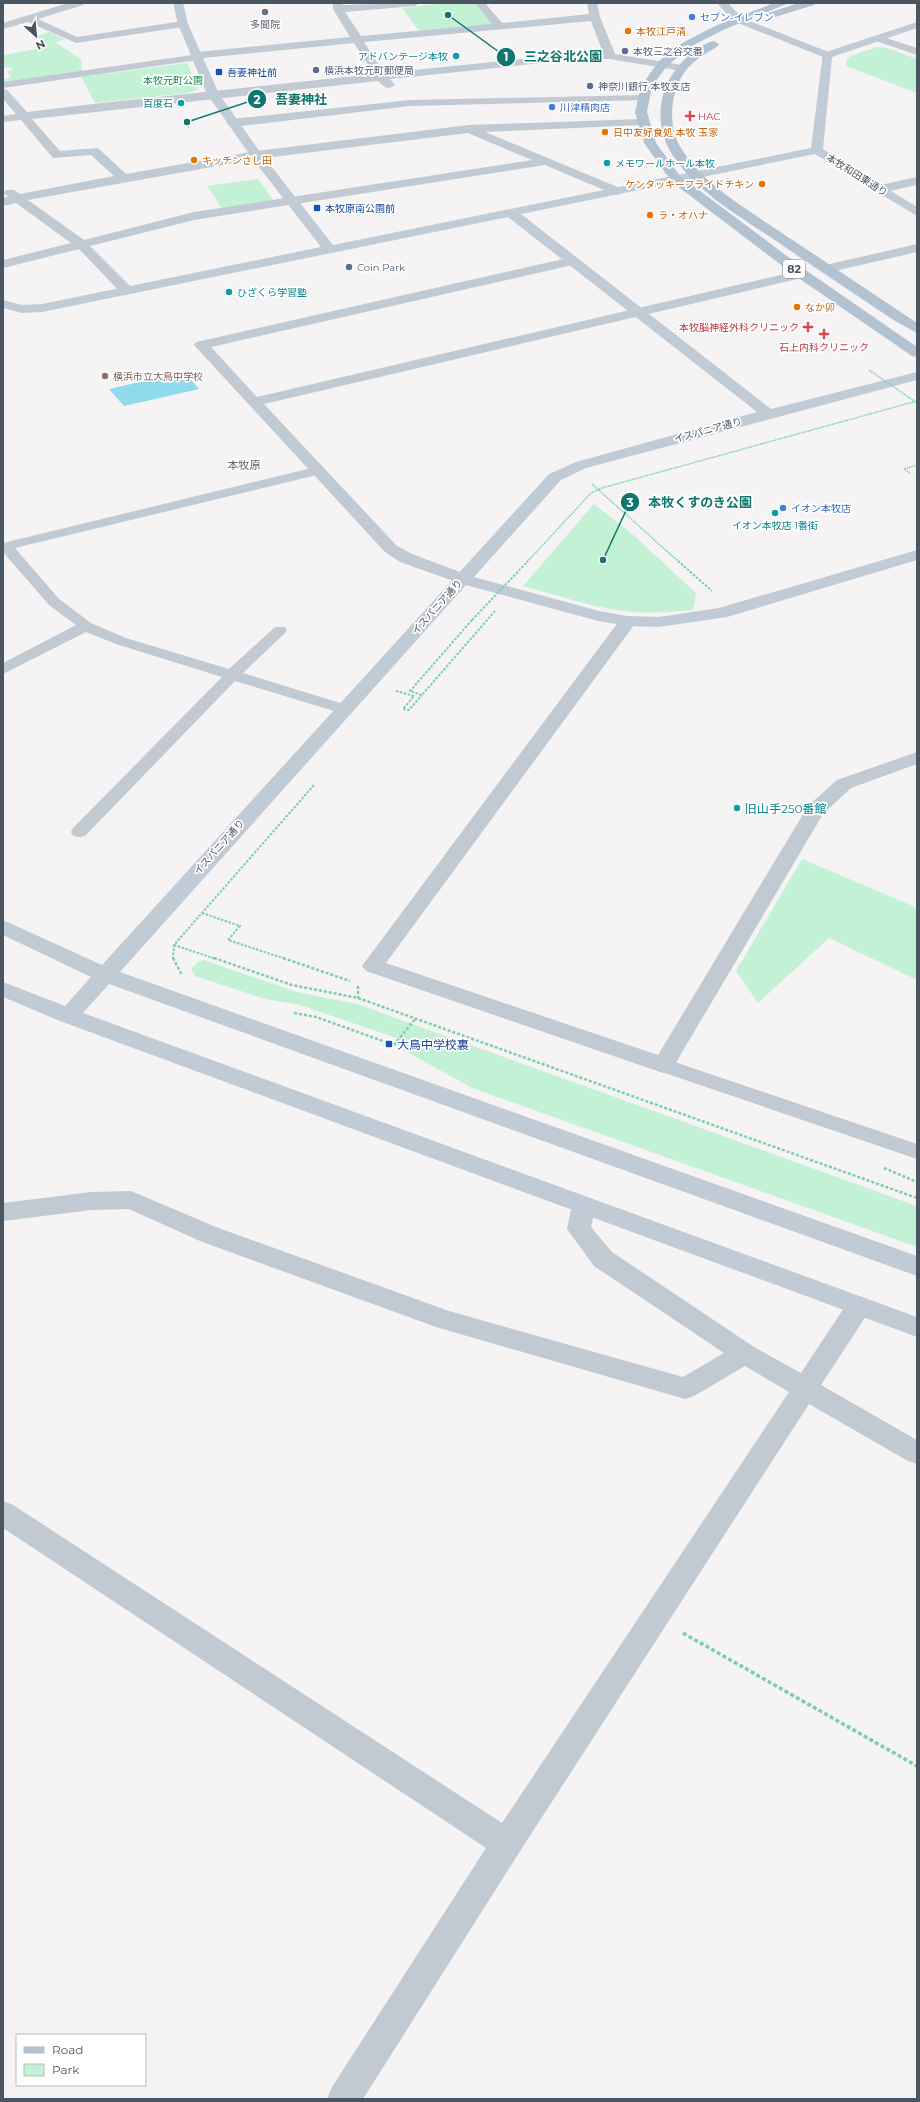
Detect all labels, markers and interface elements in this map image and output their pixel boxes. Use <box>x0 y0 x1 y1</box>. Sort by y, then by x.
marker: 多聞院 <box>260 7 270 17</box>
place label: セブン-イレブン <box>700 11 774 24</box>
marker: セブン-イレブン <box>687 12 697 22</box>
north arrow <box>16 16 56 56</box>
place label: 多聞院 <box>250 18 280 31</box>
place label: 本牧江戸清 <box>636 25 686 38</box>
marker: 本牧江戸清 <box>623 26 633 36</box>
text: N <box>33 37 48 53</box>
callout: 三之谷北公園 <box>496 44 610 69</box>
place label: 本牧三之谷交番 <box>633 45 703 58</box>
marker: 本牧三之谷交番 <box>620 46 630 56</box>
text: 三之谷北公園 <box>524 48 602 64</box>
text: 1 <box>504 49 508 64</box>
place label: アドバンテージ本牧 <box>358 50 448 63</box>
marker: アドバンテージ本牧 <box>451 51 461 61</box>
place label: 横浜本牧元町郵便局 <box>324 64 414 77</box>
marker: 横浜本牧元町郵便局 <box>311 65 321 75</box>
place label: 吾妻神社前 <box>227 66 277 79</box>
marker: 吾妻神社前 <box>214 67 224 77</box>
park label: 本牧元町公園 <box>143 74 203 87</box>
place label: 神奈川銀行 本牧支店 <box>598 80 691 93</box>
marker: 神奈川銀行 本牧支店 <box>585 81 595 91</box>
callout: 吾妻神社 <box>247 87 335 112</box>
text: 吾妻神社 <box>275 91 327 107</box>
text: 2 <box>253 92 261 107</box>
place label: 百度石 <box>143 97 173 110</box>
marker: 百度石 <box>176 98 186 108</box>
place label: 川津精肉店 <box>560 101 610 114</box>
marker: 川津精肉店 <box>547 102 557 112</box>
place label: HAC <box>698 110 720 123</box>
marker: HAC <box>685 111 695 121</box>
place label: 日中友好食処 本牧 玉家 <box>613 126 718 139</box>
marker: 日中友好食処 本牧 玉家 <box>600 127 610 137</box>
street label: 本牧和田東通り <box>824 151 890 199</box>
place label: キッチンさし田 <box>202 154 272 167</box>
marker: キッチンさし田 <box>189 155 199 165</box>
place label: メモワールホール本牧 <box>615 157 715 170</box>
marker: メモワールホール本牧 <box>602 158 612 168</box>
place label: ケンタッキーフライドチキン <box>625 178 754 191</box>
marker: ケンタッキーフライドチキン <box>757 179 767 189</box>
place label: 本牧原南公園前 <box>325 202 395 215</box>
marker: 本牧原南公園前 <box>312 203 322 213</box>
place label: ラ・オハナ <box>658 209 708 222</box>
marker: ラ・オハナ <box>645 210 655 220</box>
road number: 82 <box>783 260 805 278</box>
place label: Coin Park <box>357 261 405 274</box>
marker: Coin Park <box>344 262 354 272</box>
place label: ひざくら学習塾 <box>237 286 307 299</box>
marker: ひざくら学習塾 <box>224 287 234 297</box>
place label: なか卯 <box>805 301 835 314</box>
marker: なか卯 <box>792 302 802 312</box>
place label: 本牧脳神経外科クリニック <box>679 321 799 334</box>
marker: 本牧脳神経外科クリニック <box>802 321 814 333</box>
marker: 石上内科クリニック <box>818 328 830 340</box>
place label: 石上内科クリニック <box>779 341 869 354</box>
place label: 横浜市立大鳥中学校 <box>113 370 203 383</box>
marker: 横浜市立大鳥中学校 <box>100 371 110 381</box>
street label: イスパニア通り <box>673 415 743 445</box>
district label: 本牧原 <box>228 458 261 472</box>
callout: 本牧くすのき公園 <box>620 490 760 515</box>
text: 本牧くすのき公園 <box>648 494 752 510</box>
text: 3 <box>625 495 634 510</box>
place label: イオン本牧店 <box>791 502 851 515</box>
marker: イオン本牧店 <box>778 503 788 513</box>
marker: イオン本牧店 1番街 <box>770 508 780 518</box>
place label: イオン本牧店 1番街 <box>732 519 818 532</box>
street label: イスパニア通り <box>409 577 465 637</box>
place label: 旧山手250番館 <box>745 801 827 816</box>
marker: 旧山手250番館 <box>732 803 742 813</box>
street label: イスパニア通り <box>191 817 247 877</box>
place label: 大鳥中学校裏 <box>397 1037 469 1052</box>
marker: 大鳥中学校裏 <box>384 1039 394 1049</box>
legend <box>16 2034 146 2086</box>
text: Road <box>52 2042 83 2057</box>
text: Park <box>52 2062 80 2077</box>

